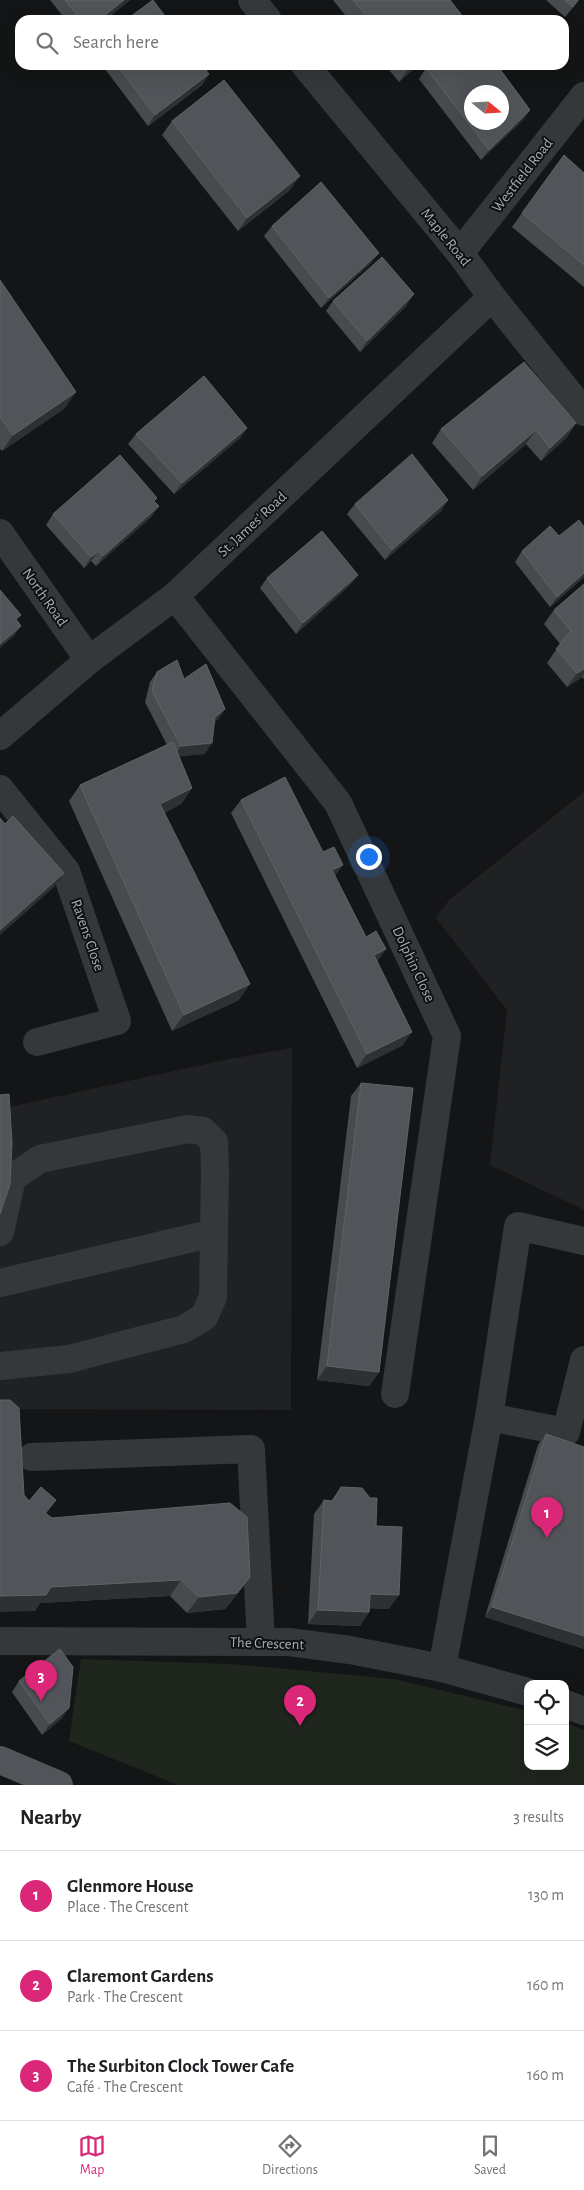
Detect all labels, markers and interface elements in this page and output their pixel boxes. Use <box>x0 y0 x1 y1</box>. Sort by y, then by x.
search box <box>15 15 569 70</box>
icon: search <box>33 29 61 57</box>
text: Search here <box>73 33 159 52</box>
north arrow <box>464 85 509 130</box>
street label: Westfield Road <box>489 135 556 215</box>
street label: Maple Road <box>418 206 473 269</box>
street label: St. James' Road <box>215 489 290 560</box>
street label: North Road <box>19 566 70 629</box>
your location <box>356 844 382 870</box>
street label: Ravens Close <box>68 897 107 973</box>
street label: Dolphin Close <box>390 924 438 1004</box>
pin: 1 <box>531 1497 563 1538</box>
street label: The Crescent <box>230 1635 305 1652</box>
pin: 3 <box>25 1660 57 1701</box>
map controls <box>524 1680 569 1770</box>
button: locate <box>524 1680 569 1725</box>
pin: 2 <box>284 1685 316 1726</box>
button: layers <box>524 1725 569 1770</box>
text: Nearby <box>20 1807 81 1828</box>
text: 3 results <box>513 1809 564 1825</box>
text: Glenmore House <box>67 1877 194 1896</box>
text: 1 <box>33 1887 39 1903</box>
text: 130 m <box>528 1887 564 1903</box>
text: Place · The Crescent <box>67 1899 189 1915</box>
text: Claremont Gardens <box>67 1967 214 1986</box>
text: 2 <box>32 1977 40 1993</box>
text: 160 m <box>527 1977 564 1993</box>
text: Park · The Crescent <box>67 1989 183 2005</box>
text: The Surbiton Clock Tower Cafe <box>67 2057 294 2076</box>
text: 3 <box>33 2067 39 2083</box>
text: 160 m <box>527 2067 564 2083</box>
text: Café · The Crescent <box>67 2079 183 2095</box>
tab: Map <box>78 2132 106 2179</box>
tab: Directions <box>262 2132 318 2179</box>
tab: Saved <box>474 2132 506 2179</box>

